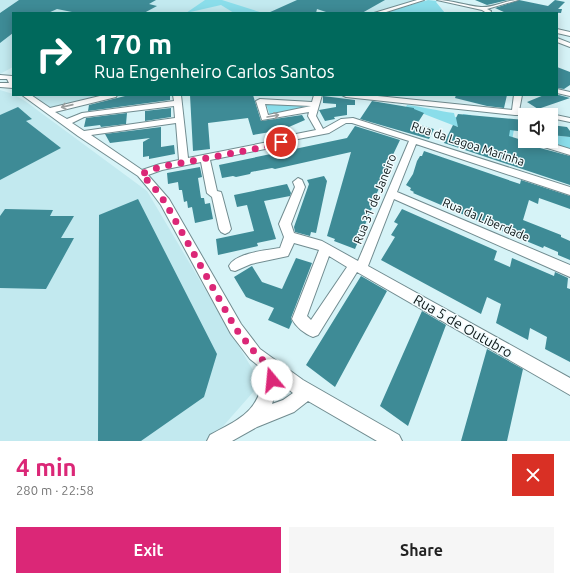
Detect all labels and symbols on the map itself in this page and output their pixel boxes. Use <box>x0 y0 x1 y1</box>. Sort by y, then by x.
one-way arrow <box>61 103 74 110</box>
one-way arrow <box>266 112 279 120</box>
street label: Rua da Lagoa Marinha <box>410 119 526 168</box>
pin <box>264 125 298 159</box>
street label: Rua 31 de Janeiro <box>351 152 399 246</box>
street label: Rua da Liberdade <box>441 195 532 244</box>
street label: Rua 5 de Outubro <box>411 291 515 361</box>
position arrow <box>251 359 293 401</box>

